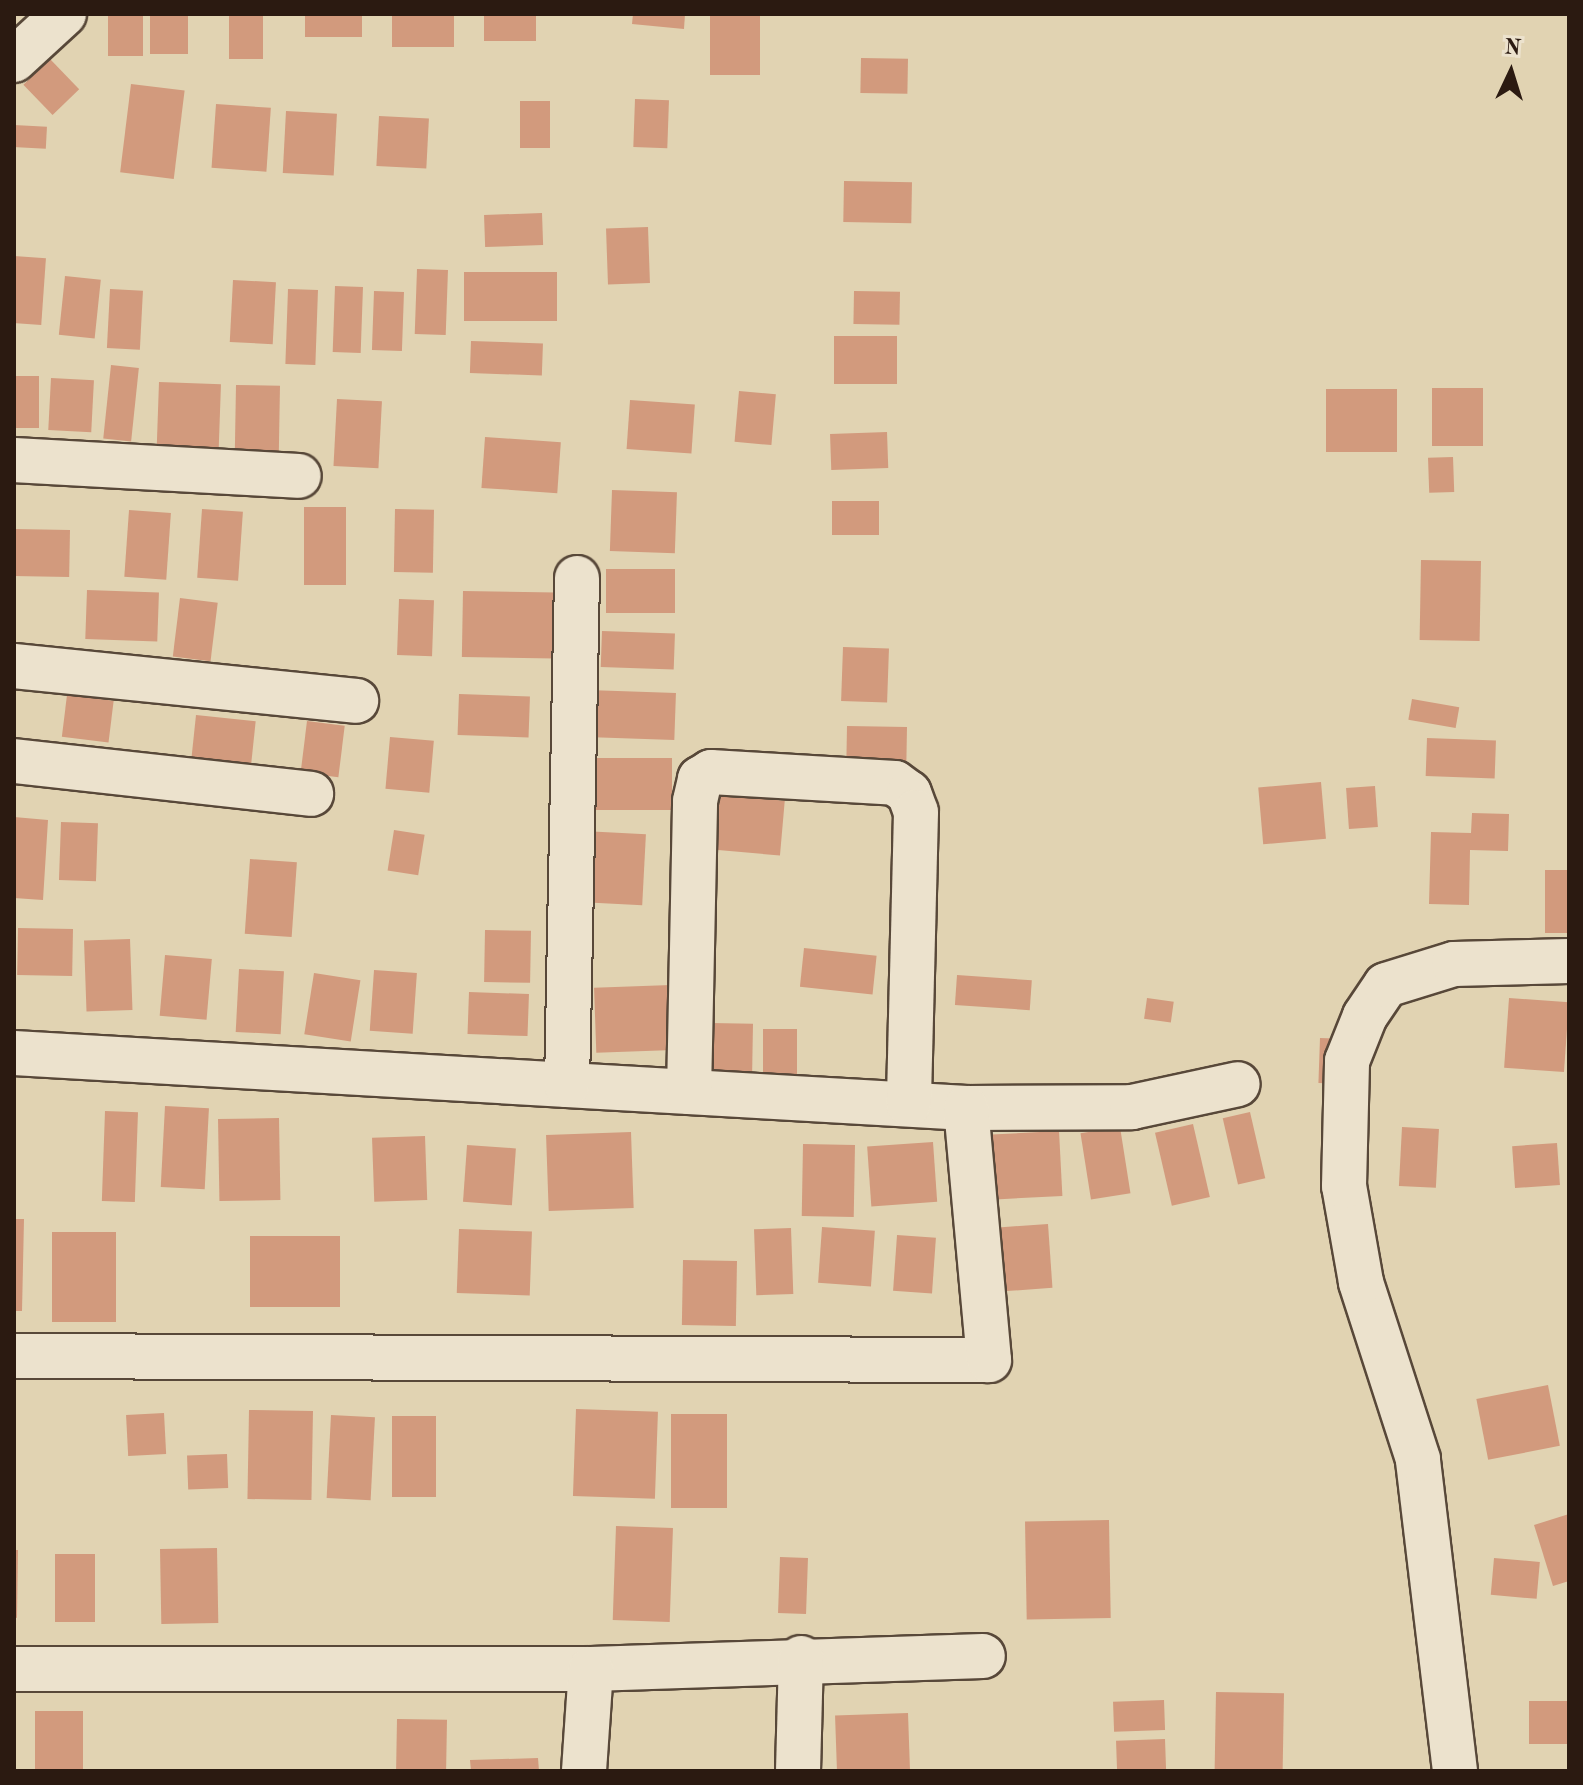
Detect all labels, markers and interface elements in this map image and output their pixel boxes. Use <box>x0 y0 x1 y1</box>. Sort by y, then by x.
north arrow <box>1471 32 1551 112</box>
text: N <box>1504 36 1522 60</box>

